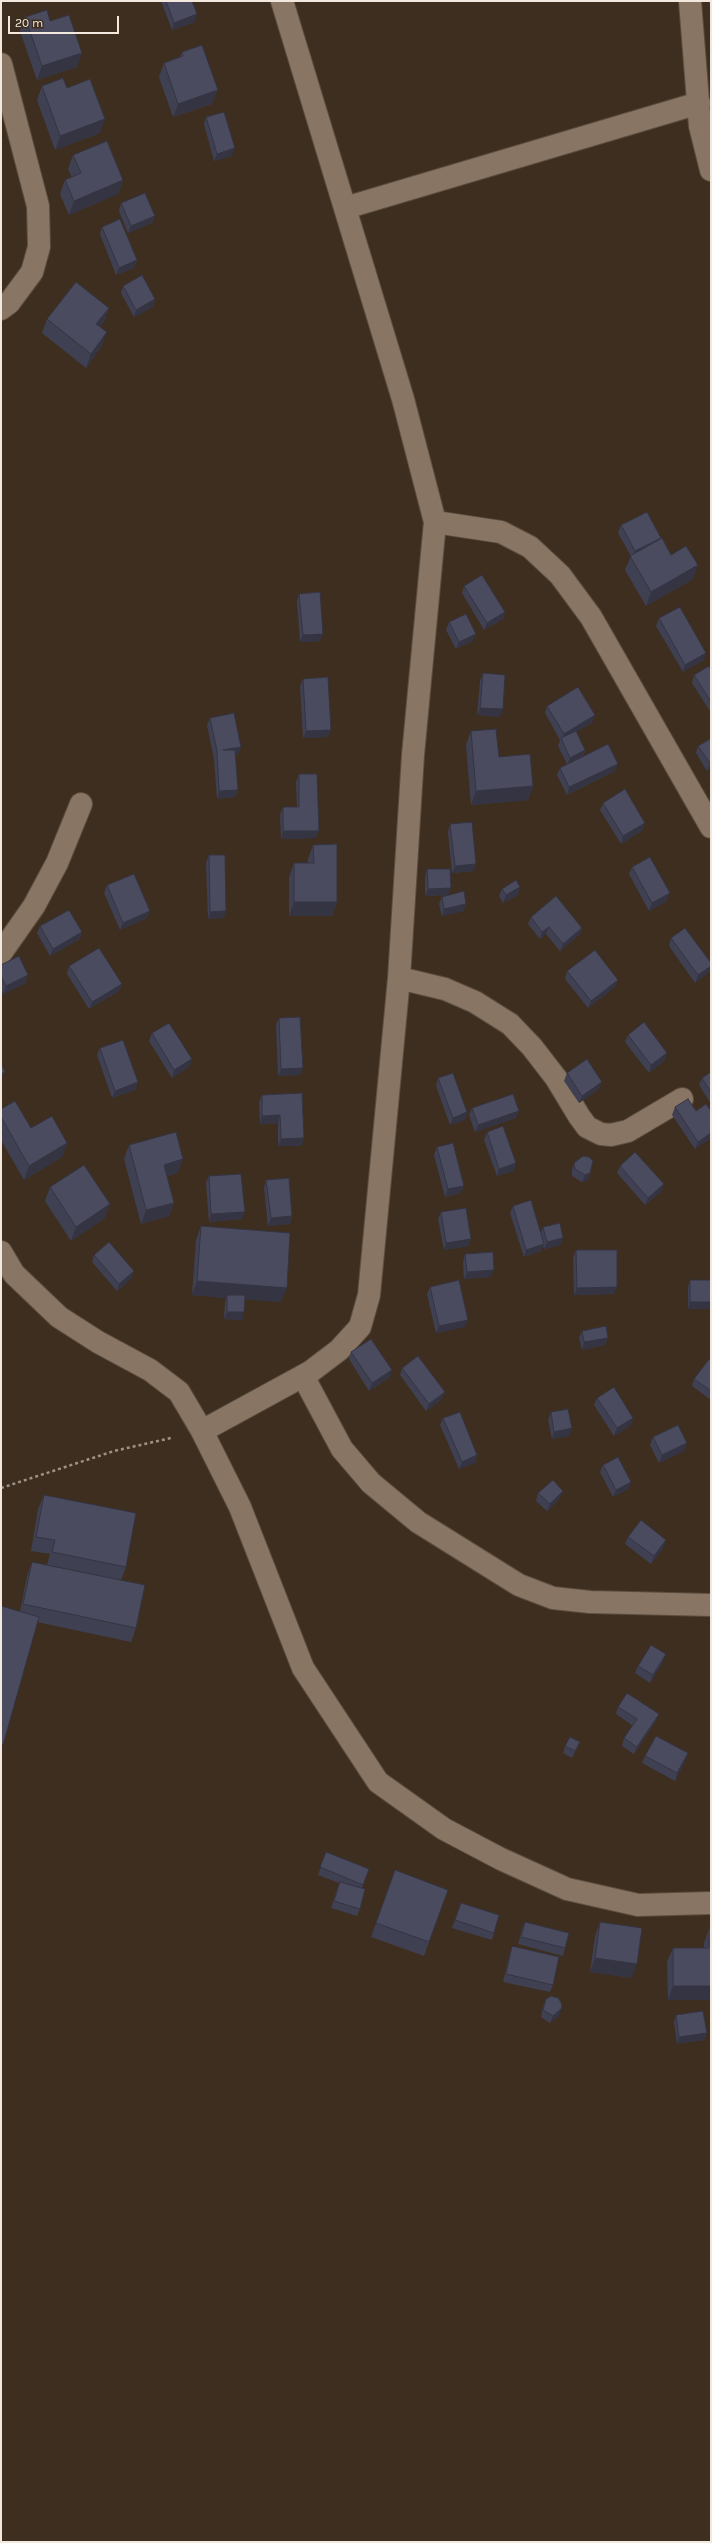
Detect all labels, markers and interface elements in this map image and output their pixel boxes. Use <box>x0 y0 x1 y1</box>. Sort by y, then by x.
scale bar <box>10 8 121 34</box>
text: 20 m <box>15 16 43 30</box>

